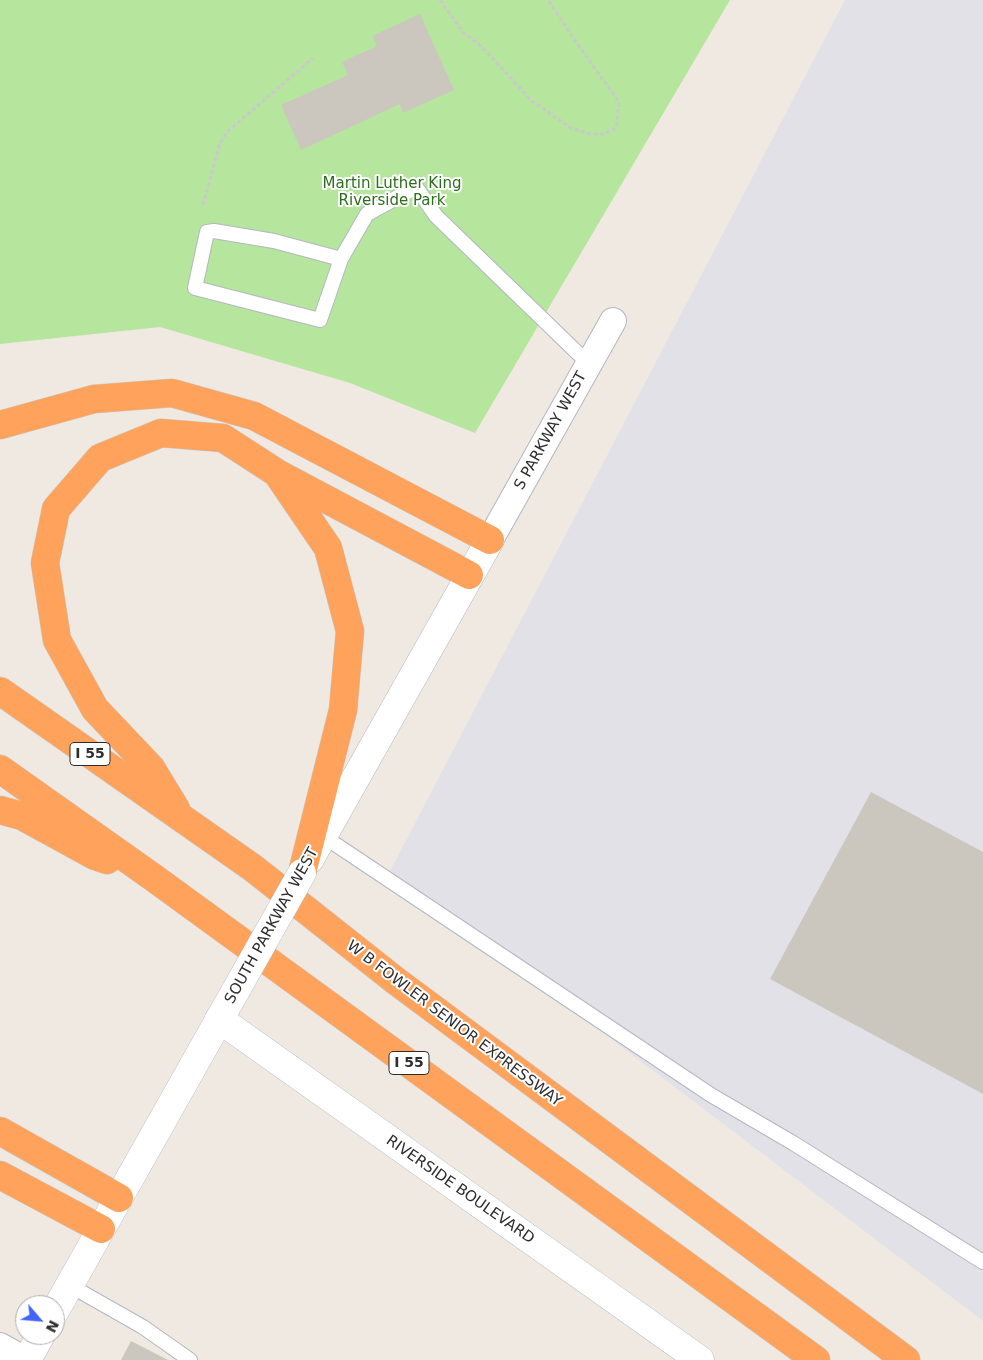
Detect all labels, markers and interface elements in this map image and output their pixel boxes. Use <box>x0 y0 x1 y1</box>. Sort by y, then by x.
park label: Martin Luther King Riverside Park <box>323 175 461 210</box>
street label: S PARKWAY WEST <box>511 369 591 493</box>
road number: I 55 <box>70 742 110 766</box>
street label: SOUTH PARKWAY WEST <box>222 845 322 1007</box>
street label: W B FOWLER SENIOR EXPRESSWAY <box>343 937 565 1111</box>
road number: I 55 <box>389 1052 429 1074</box>
street label: RIVERSIDE BOULEVARD <box>382 1132 538 1248</box>
north arrow <box>15 1295 65 1345</box>
text: N <box>43 1318 62 1335</box>

